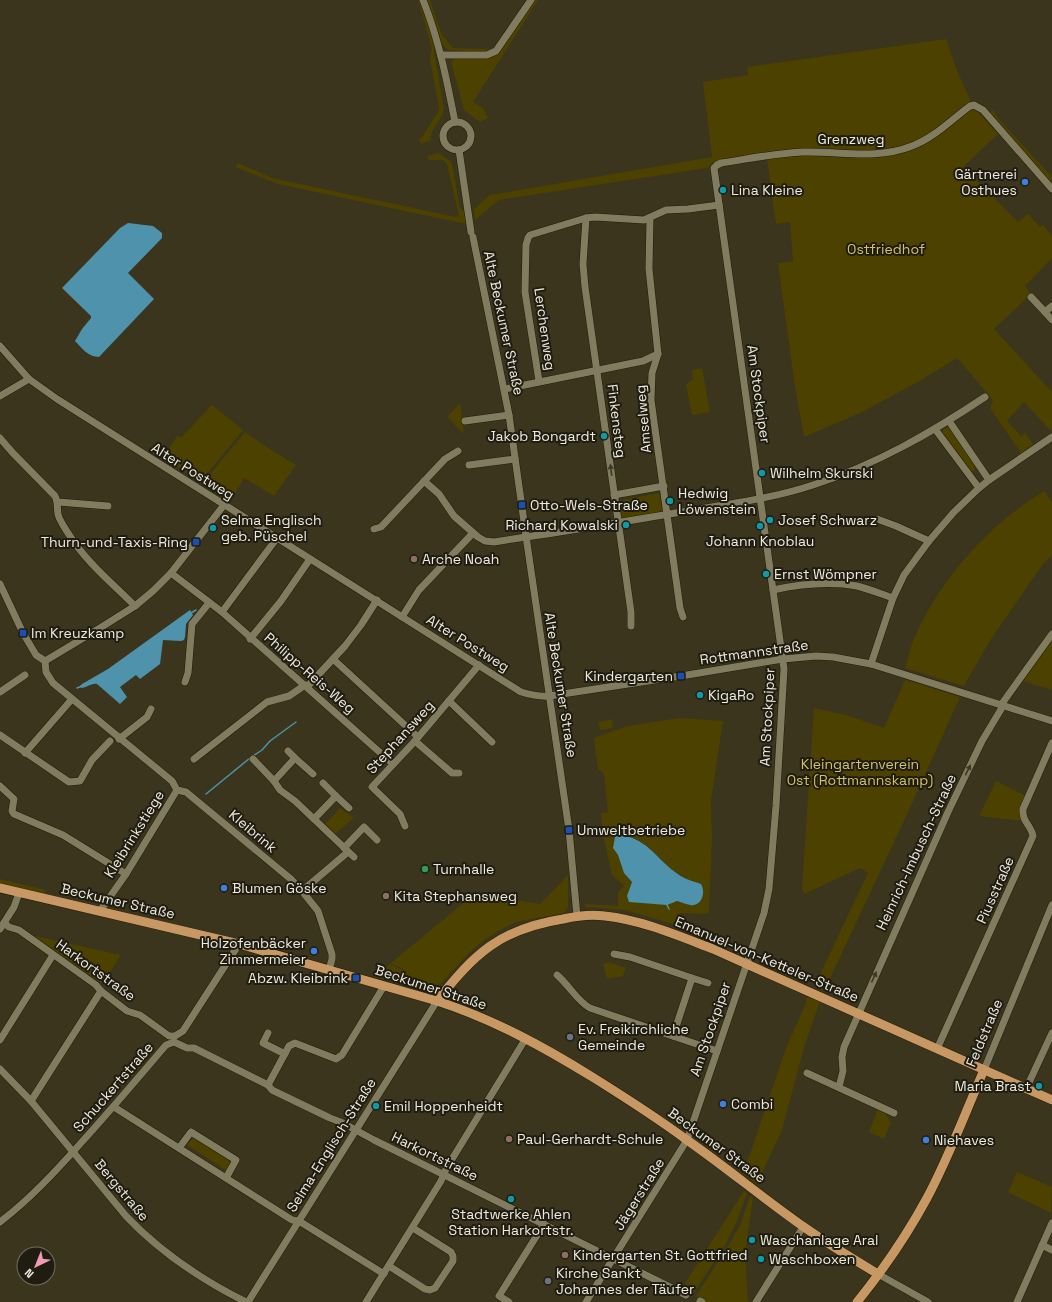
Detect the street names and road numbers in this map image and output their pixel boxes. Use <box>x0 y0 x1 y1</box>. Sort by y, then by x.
street label: Grenzweg <box>818 130 884 148</box>
street label: Alte Beckumer Straße <box>480 249 528 397</box>
street label: Lerchenweg <box>530 287 560 371</box>
street label: Am Stockpiper <box>743 344 775 444</box>
street label: Finkensteg <box>604 383 630 459</box>
street label: Amselweg <box>631 384 655 454</box>
street label: Alter Postweg <box>148 438 238 504</box>
street label: Alter Postweg <box>423 610 513 676</box>
street label: Alte Beckumer Straße <box>541 611 581 759</box>
street label: Philipp-Reis-Weg <box>261 628 359 718</box>
street label: Rottmannstraße <box>699 635 809 669</box>
street label: Am Stockpiper <box>755 667 779 767</box>
street label: Stephansweg <box>362 696 438 778</box>
street label: Heinrich-Imbusch-Straße <box>872 771 960 933</box>
street label: Kleibrinkstiege <box>100 787 168 881</box>
street label: Kleibrink <box>225 806 281 857</box>
street label: Piusstraße <box>972 854 1018 926</box>
street label: Beckumer Straße <box>59 879 177 923</box>
street label: Emanuel-von-Ketteler-Straße <box>672 912 862 1006</box>
street label: Harkortstraße <box>53 935 139 1005</box>
street label: Beckumer Straße <box>373 960 489 1014</box>
street label: Am Stockpiper <box>685 979 735 1079</box>
street label: Feldstraße <box>962 996 1006 1070</box>
street label: Schuckertstraße <box>69 1038 157 1136</box>
street label: Selma-Englisch-Straße <box>282 1075 380 1215</box>
street label: Beckumer Straße <box>665 1104 769 1186</box>
street label: Harkortstraße <box>389 1127 481 1185</box>
street label: Jägerstraße <box>610 1154 668 1234</box>
street label: Bergstraße <box>91 1155 153 1225</box>

